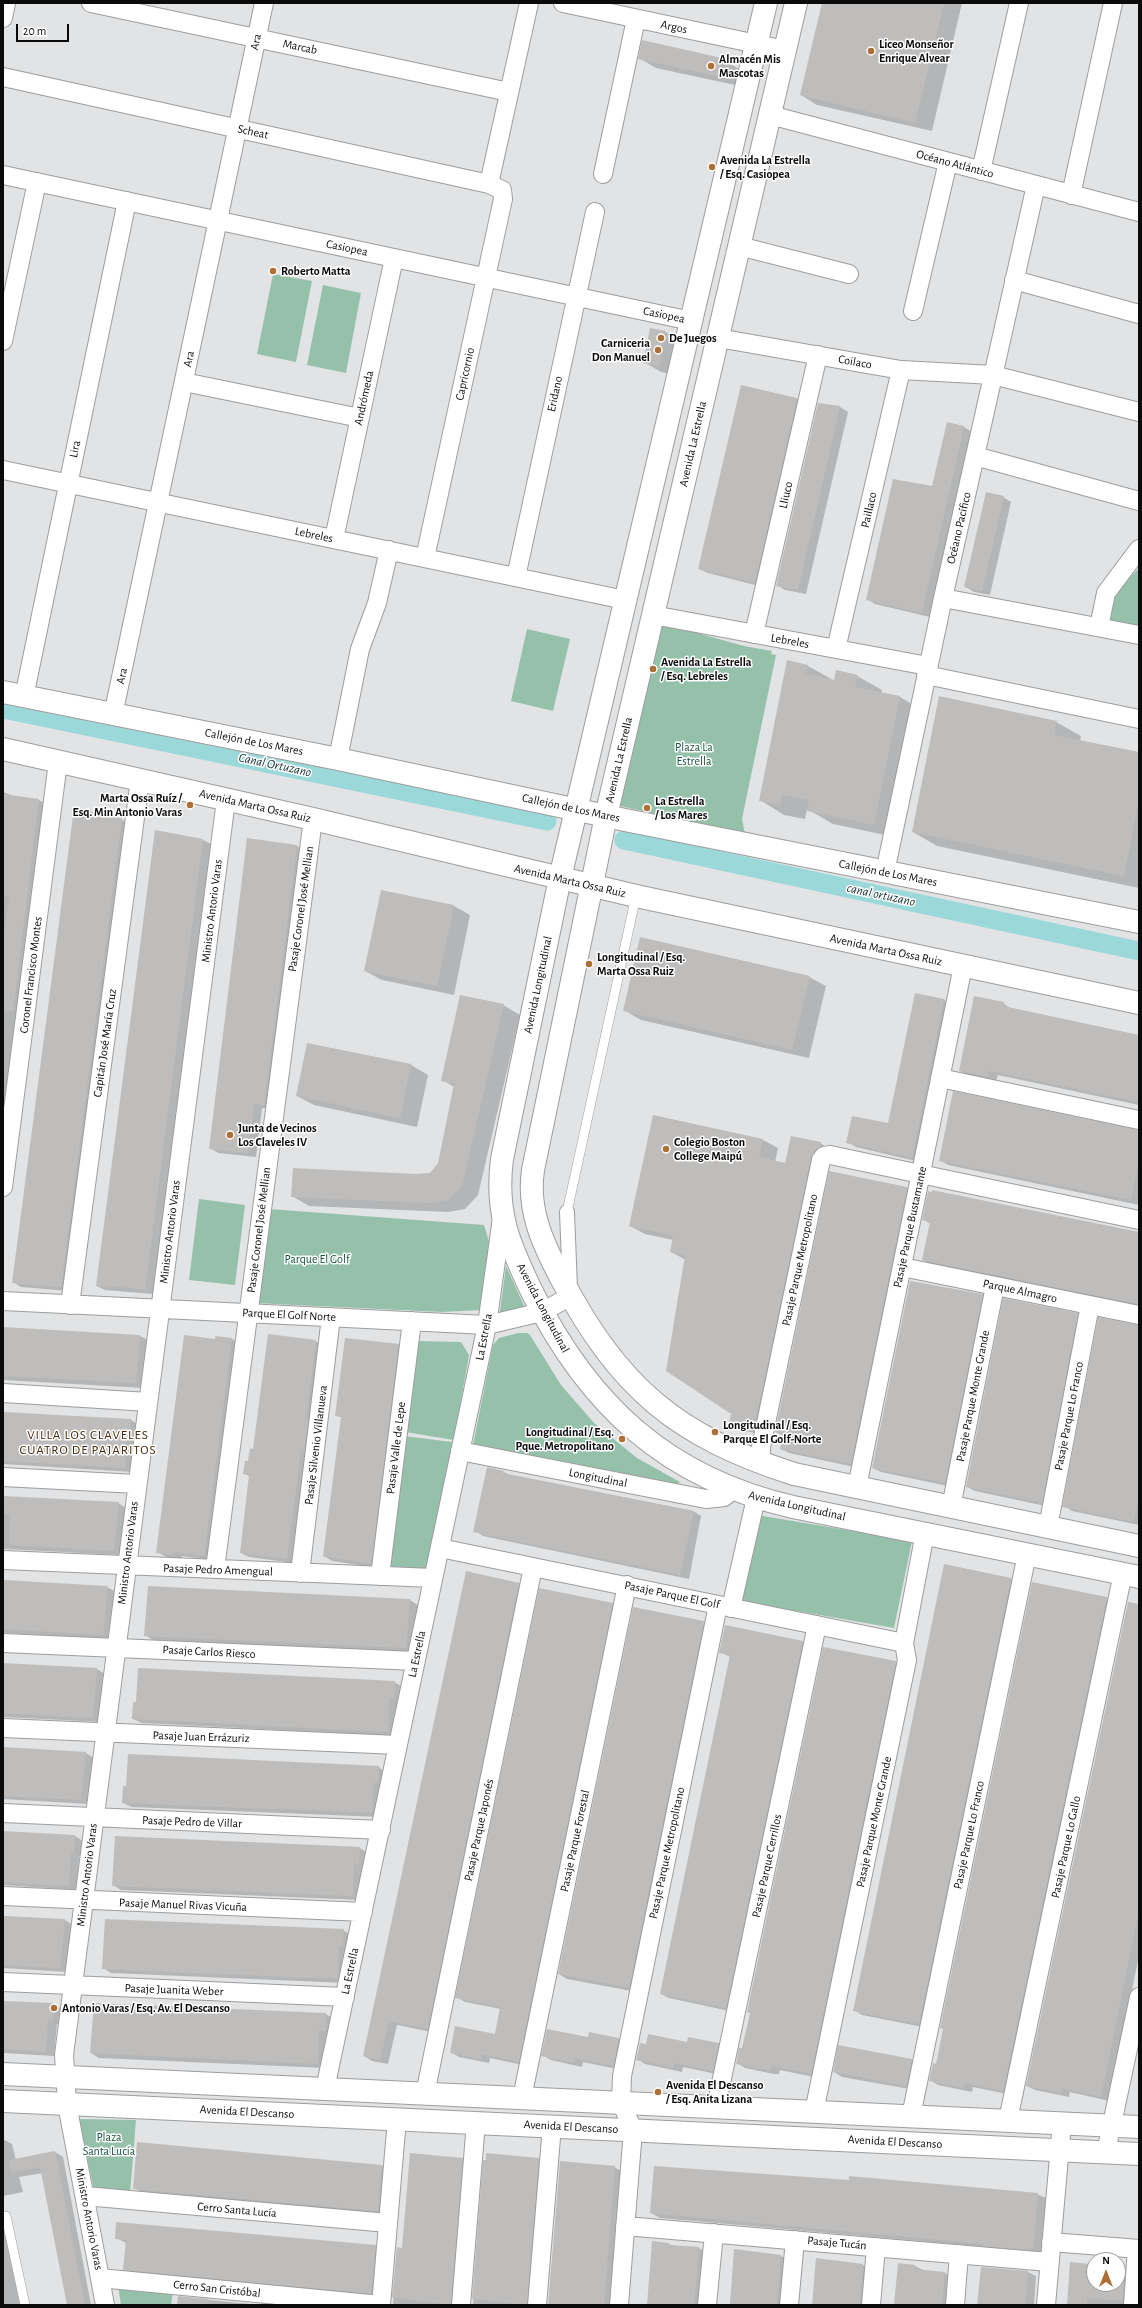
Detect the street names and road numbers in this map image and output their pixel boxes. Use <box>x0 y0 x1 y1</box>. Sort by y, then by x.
street label: Argos <box>659 17 689 37</box>
street label: Ara <box>247 33 265 51</box>
street label: Marcab <box>281 36 319 58</box>
street label: Scheat <box>236 122 270 142</box>
street label: Océano Atlántico <box>915 147 995 181</box>
street label: Casiopea <box>325 237 369 259</box>
street label: Casiopea <box>642 304 686 326</box>
street label: Capricornio <box>452 346 478 402</box>
street label: Ara <box>180 350 198 368</box>
street label: Coilaco <box>837 352 873 372</box>
street label: Andrómeda <box>351 369 377 427</box>
street label: Eridano <box>544 375 566 413</box>
street label: Avenida La Estrella <box>676 400 710 488</box>
street label: Lira <box>66 439 84 459</box>
street label: Lliuco <box>776 480 796 510</box>
street label: Paillaco <box>858 491 880 529</box>
street label: Océano Pacífico <box>944 491 974 565</box>
street label: Lebreles <box>294 524 334 546</box>
street label: Lebreles <box>770 631 810 651</box>
street label: Ara <box>113 667 131 685</box>
street label: Avenida La Estrella <box>602 716 636 804</box>
street label: Callejón de Los Mares <box>204 725 304 759</box>
street label: Avenida Marta Ossa Ruiz <box>198 786 312 826</box>
street label: Callejón de Los Mares <box>521 791 621 825</box>
street label: Pasaje Coronel José Mellian <box>285 845 317 973</box>
street label: Callejón de Los Mares <box>838 856 938 890</box>
street label: Ministro Antorio Varas <box>199 859 225 963</box>
street label: Avenida Marta Ossa Ruiz <box>513 861 627 901</box>
street label: Coronel Francisco Montes <box>17 916 45 1034</box>
street label: Avenida Marta Ossa Ruiz <box>829 931 943 969</box>
street label: Avenida Longitudinal <box>521 935 555 1035</box>
street label: Capitán José María Cruz <box>90 988 120 1098</box>
street label: Pasaje Parque Bustamante <box>890 1165 930 1289</box>
street label: Pasaje Coronel José Mellian <box>244 1166 274 1294</box>
street label: Ministro Antorio Varas <box>157 1180 183 1284</box>
street label: Pasaje Parque Metropolitano <box>779 1193 821 1327</box>
street label: Avenida Longitudinal <box>513 1261 573 1355</box>
street label: Parque Almagro <box>982 1276 1058 1306</box>
street label: Parque El Golf Norte <box>242 1305 336 1325</box>
street label: La Estrella <box>472 1312 496 1362</box>
street label: Pasaje Parque Monte Grande <box>953 1329 993 1463</box>
street label: Pasaje Parque Lo Franco <box>1051 1360 1087 1472</box>
street label: Pasaje Silvenio Villanueva <box>302 1384 330 1506</box>
street label: Pasaje Valle de Lepe <box>383 1401 409 1495</box>
street label: Longitudinal <box>568 1465 628 1491</box>
street label: Avenida Longitudinal <box>747 1488 847 1524</box>
street label: Ministro Antorio Varas <box>115 1501 141 1605</box>
street label: Pasaje Pedro Amengual <box>163 1561 273 1579</box>
street label: Pasaje Parque El Golf <box>623 1578 721 1612</box>
street label: La Estrella <box>405 1629 429 1679</box>
street label: Pasaje Carlos Riesco <box>162 1642 256 1662</box>
street label: Pasaje Juan Errázuriz <box>152 1728 250 1746</box>
street label: Pasaje Parque Monte Grande <box>853 1755 895 1889</box>
street label: Pasaje Parque Japonés <box>461 1778 497 1882</box>
street label: Pasaje Parque Lo Franco <box>950 1779 988 1891</box>
street label: Pasaje Parque Metropolitano <box>646 1786 688 1920</box>
street label: Pasaje Parque Forestal <box>557 1789 593 1893</box>
street label: Pasaje Parque Lo Gallo <box>1048 1795 1084 1899</box>
street label: Pasaje Pedro de Villar <box>142 1813 242 1831</box>
street label: Pasaje Parque Cerrillos <box>749 1813 785 1919</box>
street label: Ministro Antorio Varas <box>74 1823 100 1927</box>
street label: Pasaje Manuel Rivas Vicuña <box>119 1896 247 1914</box>
street label: La Estrella <box>338 1946 362 1996</box>
street label: Pasaje Juanita Weber <box>124 1981 224 1999</box>
street label: Avenida El Descanso <box>199 2102 295 2122</box>
street label: Avenida El Descanso <box>523 2117 619 2137</box>
street label: Avenida El Descanso <box>847 2132 943 2152</box>
street label: Ministro Antorio Varas <box>72 2167 106 2271</box>
street label: Cerro Santa Lucía <box>197 2199 277 2221</box>
street label: Pasaje Tucán <box>807 2233 867 2253</box>
street label: Cerro San Cristóbal <box>173 2277 261 2301</box>

